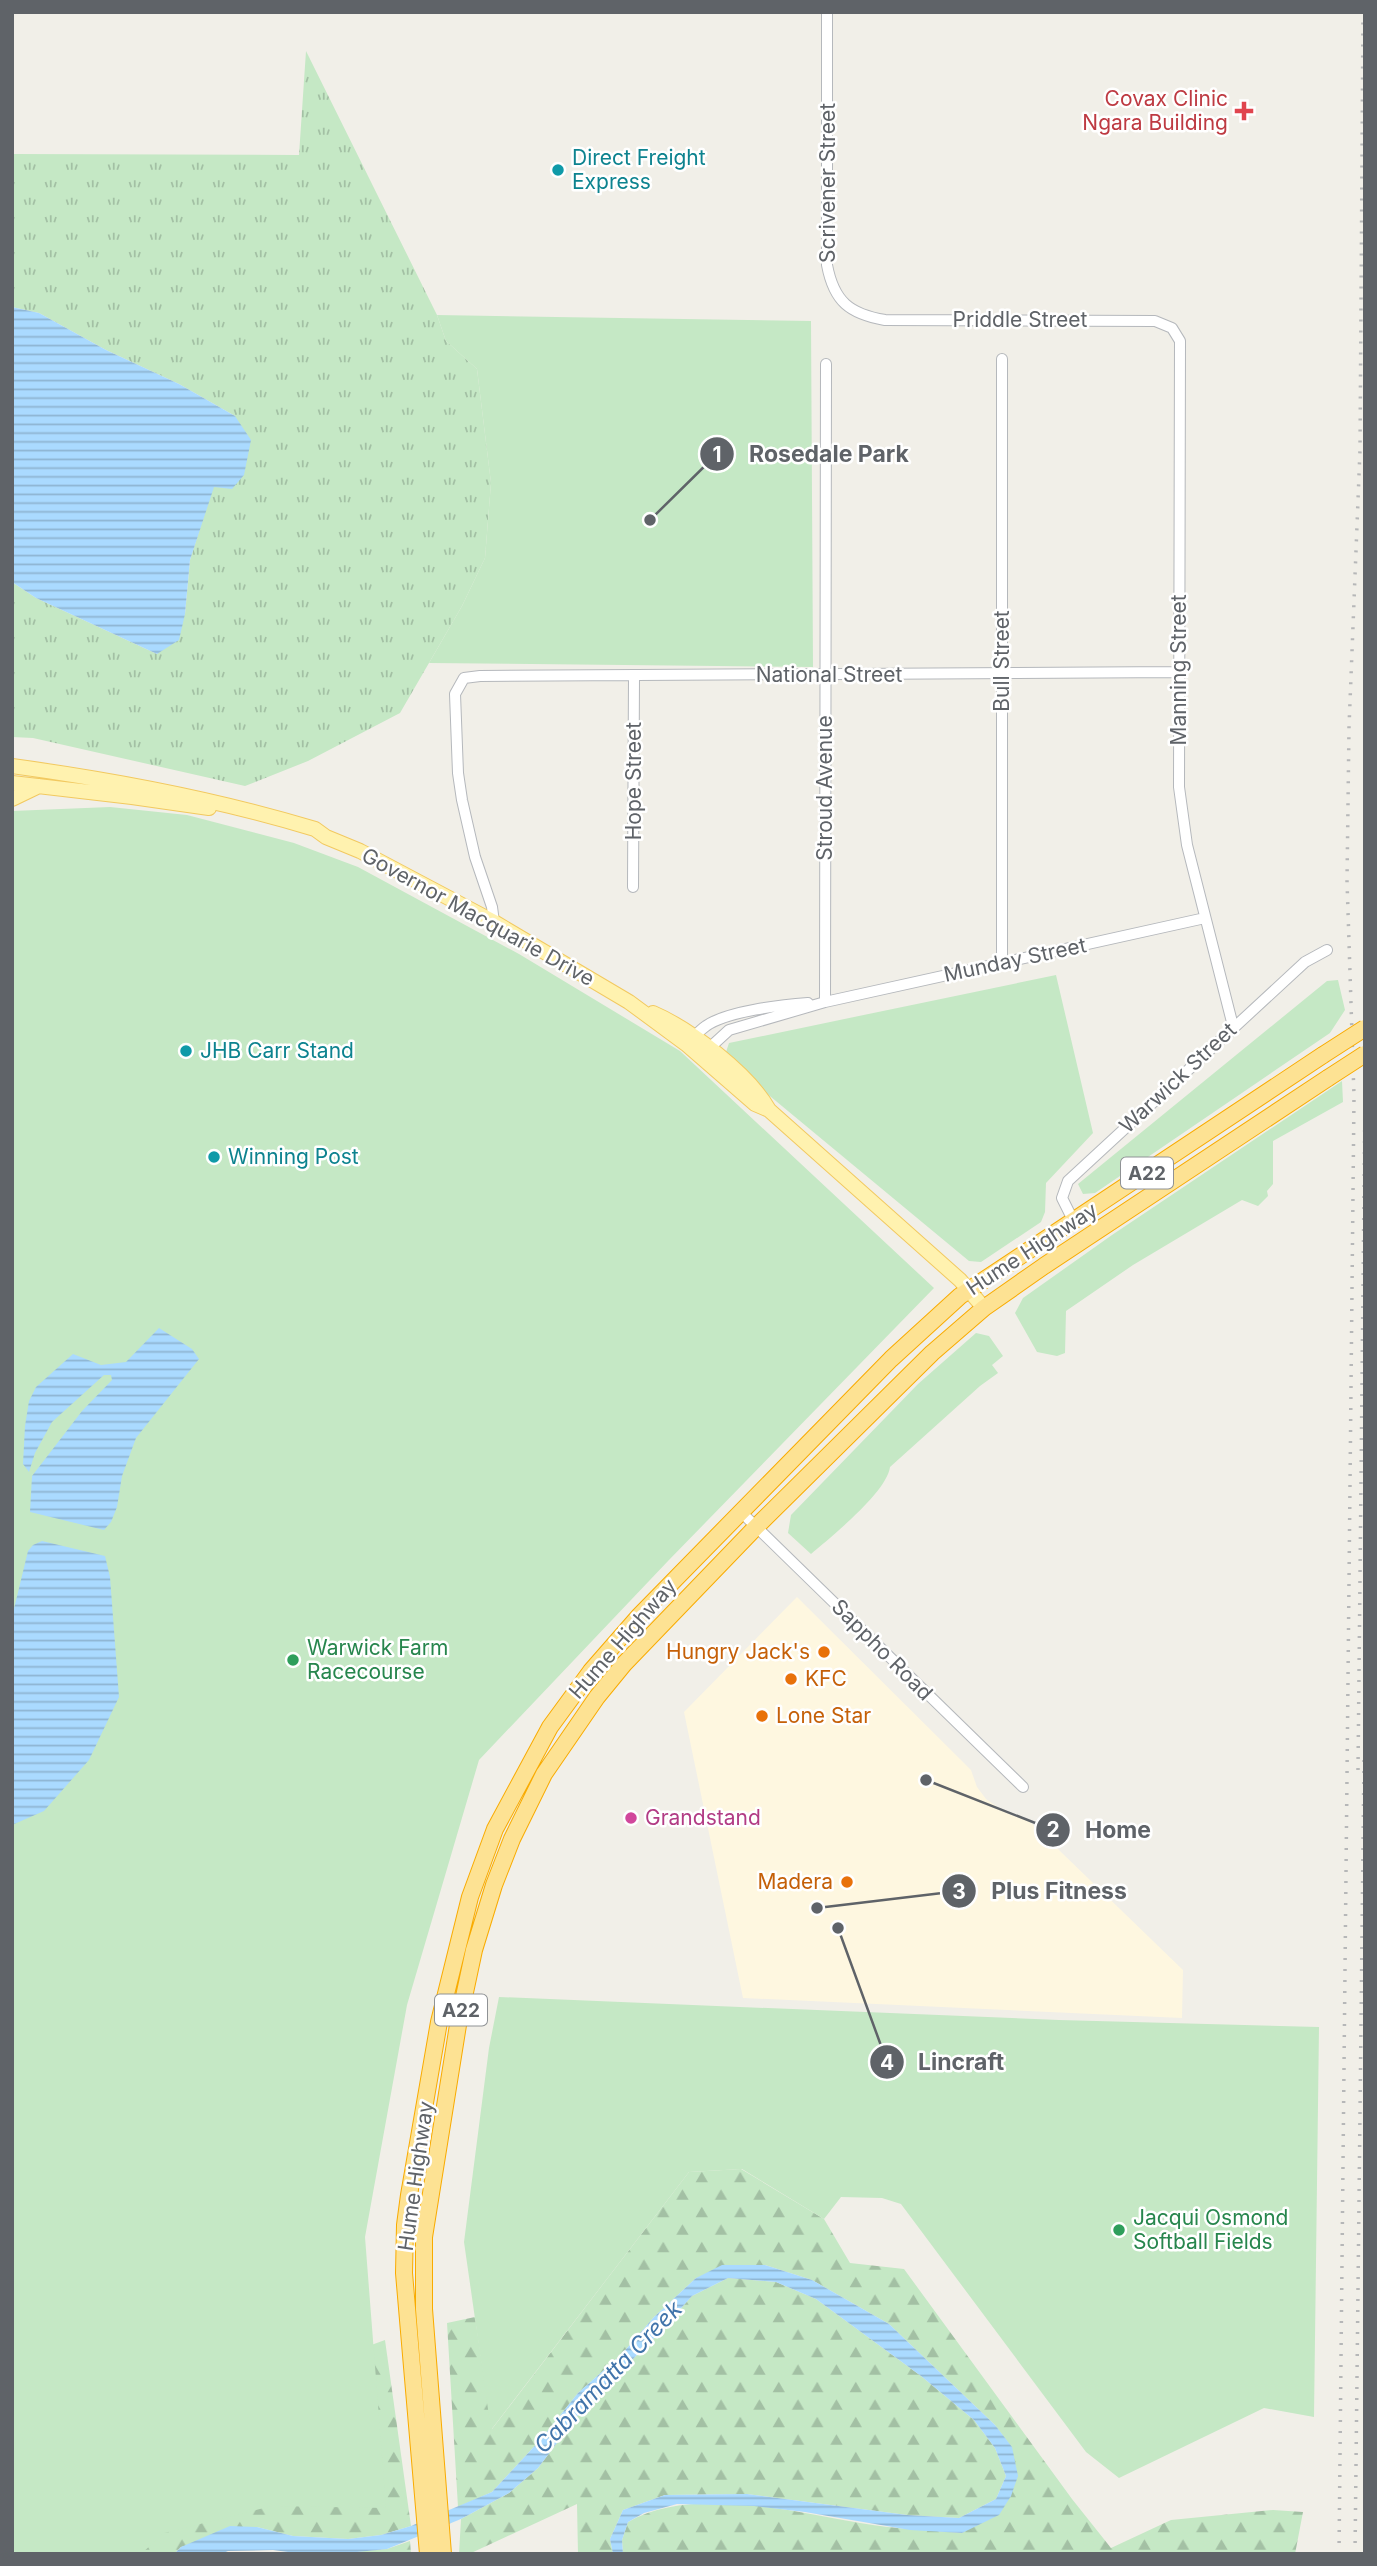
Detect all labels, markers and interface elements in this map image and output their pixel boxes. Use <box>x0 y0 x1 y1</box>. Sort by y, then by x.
place label: Covax Clinic Ngara Building <box>1082 86 1228 135</box>
marker: Covax Clinic Ngara Building <box>1234 101 1254 121</box>
street label: Scrivener Street <box>815 103 840 263</box>
place label: Direct Freight Express <box>572 145 706 194</box>
marker: Direct Freight Express <box>550 162 566 178</box>
street label: Priddle Street <box>953 307 1088 332</box>
callout: Rosedale Park <box>700 432 923 476</box>
text: Rosedale Park <box>749 440 910 468</box>
text: 1 <box>712 442 722 467</box>
street label: Manning Street <box>1166 594 1191 746</box>
street label: Bull Street <box>989 610 1014 712</box>
street label: National Street <box>756 662 902 687</box>
street label: Stroud Avenue <box>812 715 837 861</box>
street label: Hope Street <box>621 722 646 840</box>
street label: Governor Macquarie Drive <box>358 842 599 991</box>
street label: Munday Street <box>941 932 1089 987</box>
street label: Warwick Street <box>1114 1017 1241 1138</box>
place label: JHB Carr Stand <box>200 1038 354 1063</box>
marker: JHB Carr Stand <box>178 1043 194 1059</box>
place label: Winning Post <box>228 1144 359 1169</box>
marker: Winning Post <box>206 1149 222 1165</box>
road number: A22 <box>1121 1158 1173 1189</box>
street label: Hume Highway <box>962 1197 1102 1300</box>
street label: Hume Highway <box>564 1573 682 1704</box>
street label: Sappho Road <box>827 1594 938 1705</box>
place label: Warwick Farm Racecourse <box>307 1635 449 1684</box>
place label: Hungry Jack's <box>666 1639 810 1664</box>
marker: Hungry Jack's <box>816 1644 832 1660</box>
marker: Warwick Farm Racecourse <box>285 1652 301 1668</box>
place label: KFC <box>805 1666 847 1691</box>
marker: KFC <box>783 1671 799 1687</box>
place label: Lone Star <box>776 1703 871 1728</box>
marker: Lone Star <box>754 1708 770 1724</box>
place label: Grandstand <box>645 1805 761 1830</box>
callout: Home <box>1036 1808 1165 1852</box>
marker: Grandstand <box>623 1810 639 1826</box>
text: Home <box>1085 1816 1151 1844</box>
text: 2 <box>1046 1817 1060 1842</box>
place label: Madera <box>757 1869 833 1894</box>
callout: Plus Fitness <box>942 1869 1141 1913</box>
marker: Madera <box>839 1874 855 1890</box>
text: Plus Fitness <box>991 1877 1127 1905</box>
text: 3 <box>952 1879 966 1904</box>
road number: A22 <box>435 1994 487 2026</box>
callout: Lincraft <box>869 2040 1018 2084</box>
text: Lincraft <box>918 2048 1005 2076</box>
text: 4 <box>880 2050 894 2075</box>
street label: Hume Highway <box>393 2099 438 2252</box>
place label: Jacqui Osmond Softball Fields <box>1133 2205 1288 2254</box>
marker: Jacqui Osmond Softball Fields <box>1111 2222 1127 2238</box>
water label: Cabramatta Creek <box>528 2295 688 2459</box>

